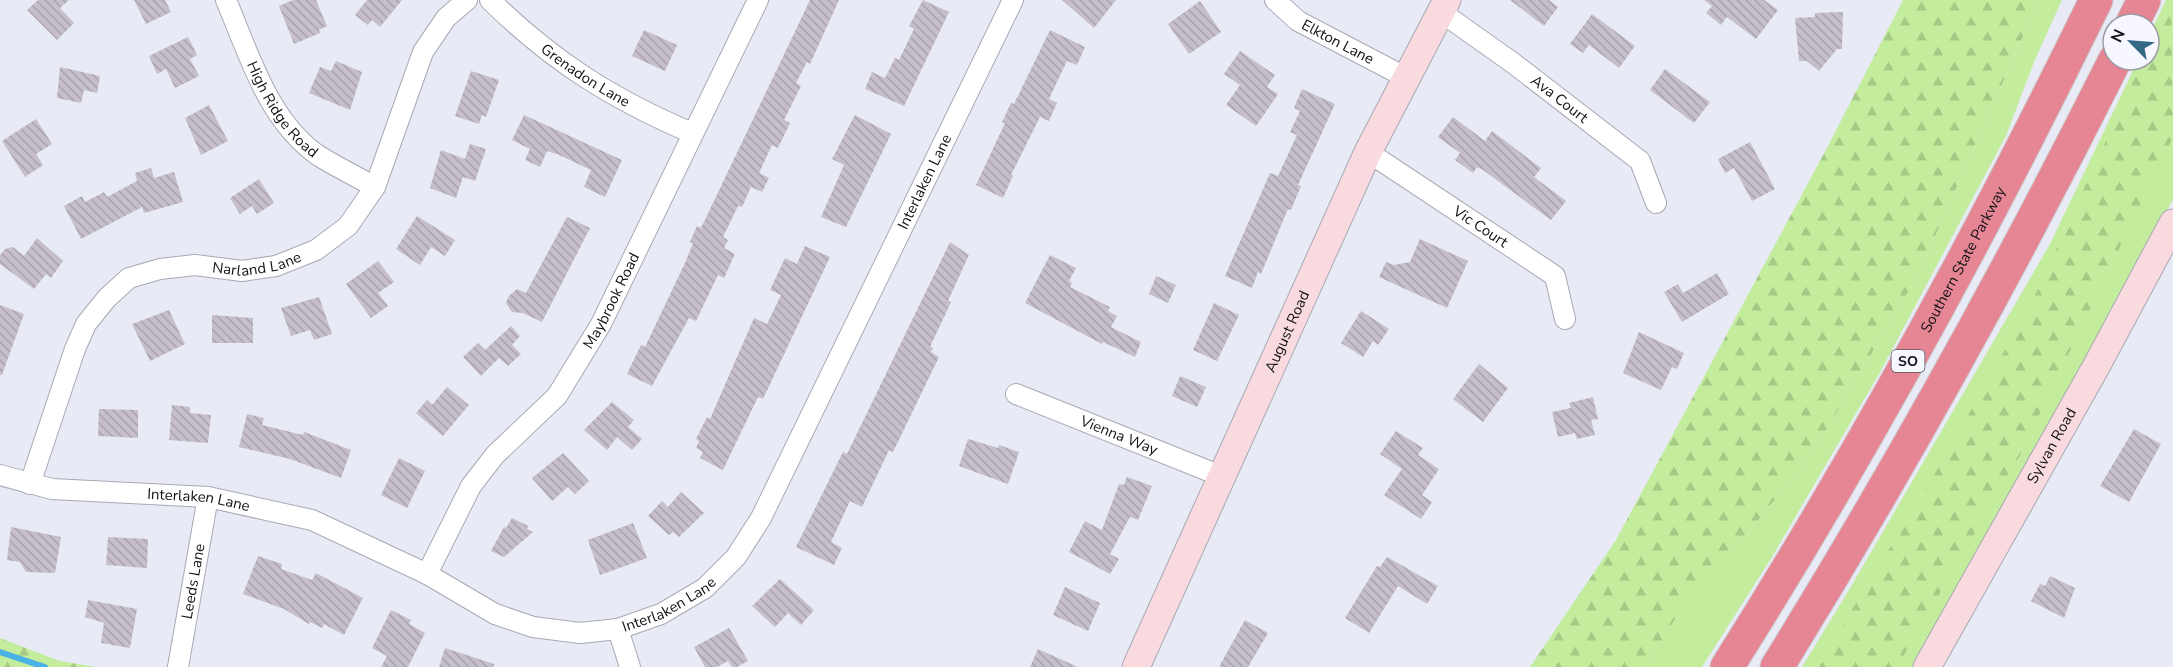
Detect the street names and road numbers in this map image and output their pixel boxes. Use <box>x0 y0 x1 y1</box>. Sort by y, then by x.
street label: Elkton Lane <box>1298 15 1377 69</box>
street label: Grenadon Lane <box>537 39 633 112</box>
street label: High Ridge Road <box>242 58 322 162</box>
street label: Ava Court <box>1527 70 1593 128</box>
street label: Interlaken Lane <box>893 131 956 233</box>
street label: Southern State Parkway <box>1916 183 2010 336</box>
street label: Vic Court <box>1448 201 1512 252</box>
street label: Narland Lane <box>211 247 304 281</box>
street label: Maybrook Road <box>578 249 644 352</box>
street label: August Road <box>1260 287 1314 376</box>
road number: SO <box>1892 350 1924 372</box>
street label: Sylvan Road <box>2022 404 2081 487</box>
street label: Vienna Way <box>1076 410 1161 460</box>
street label: Interlaken Lane <box>147 484 252 516</box>
street label: Leeds Lane <box>177 542 210 621</box>
street label: Interlaken Lane <box>619 572 721 637</box>

